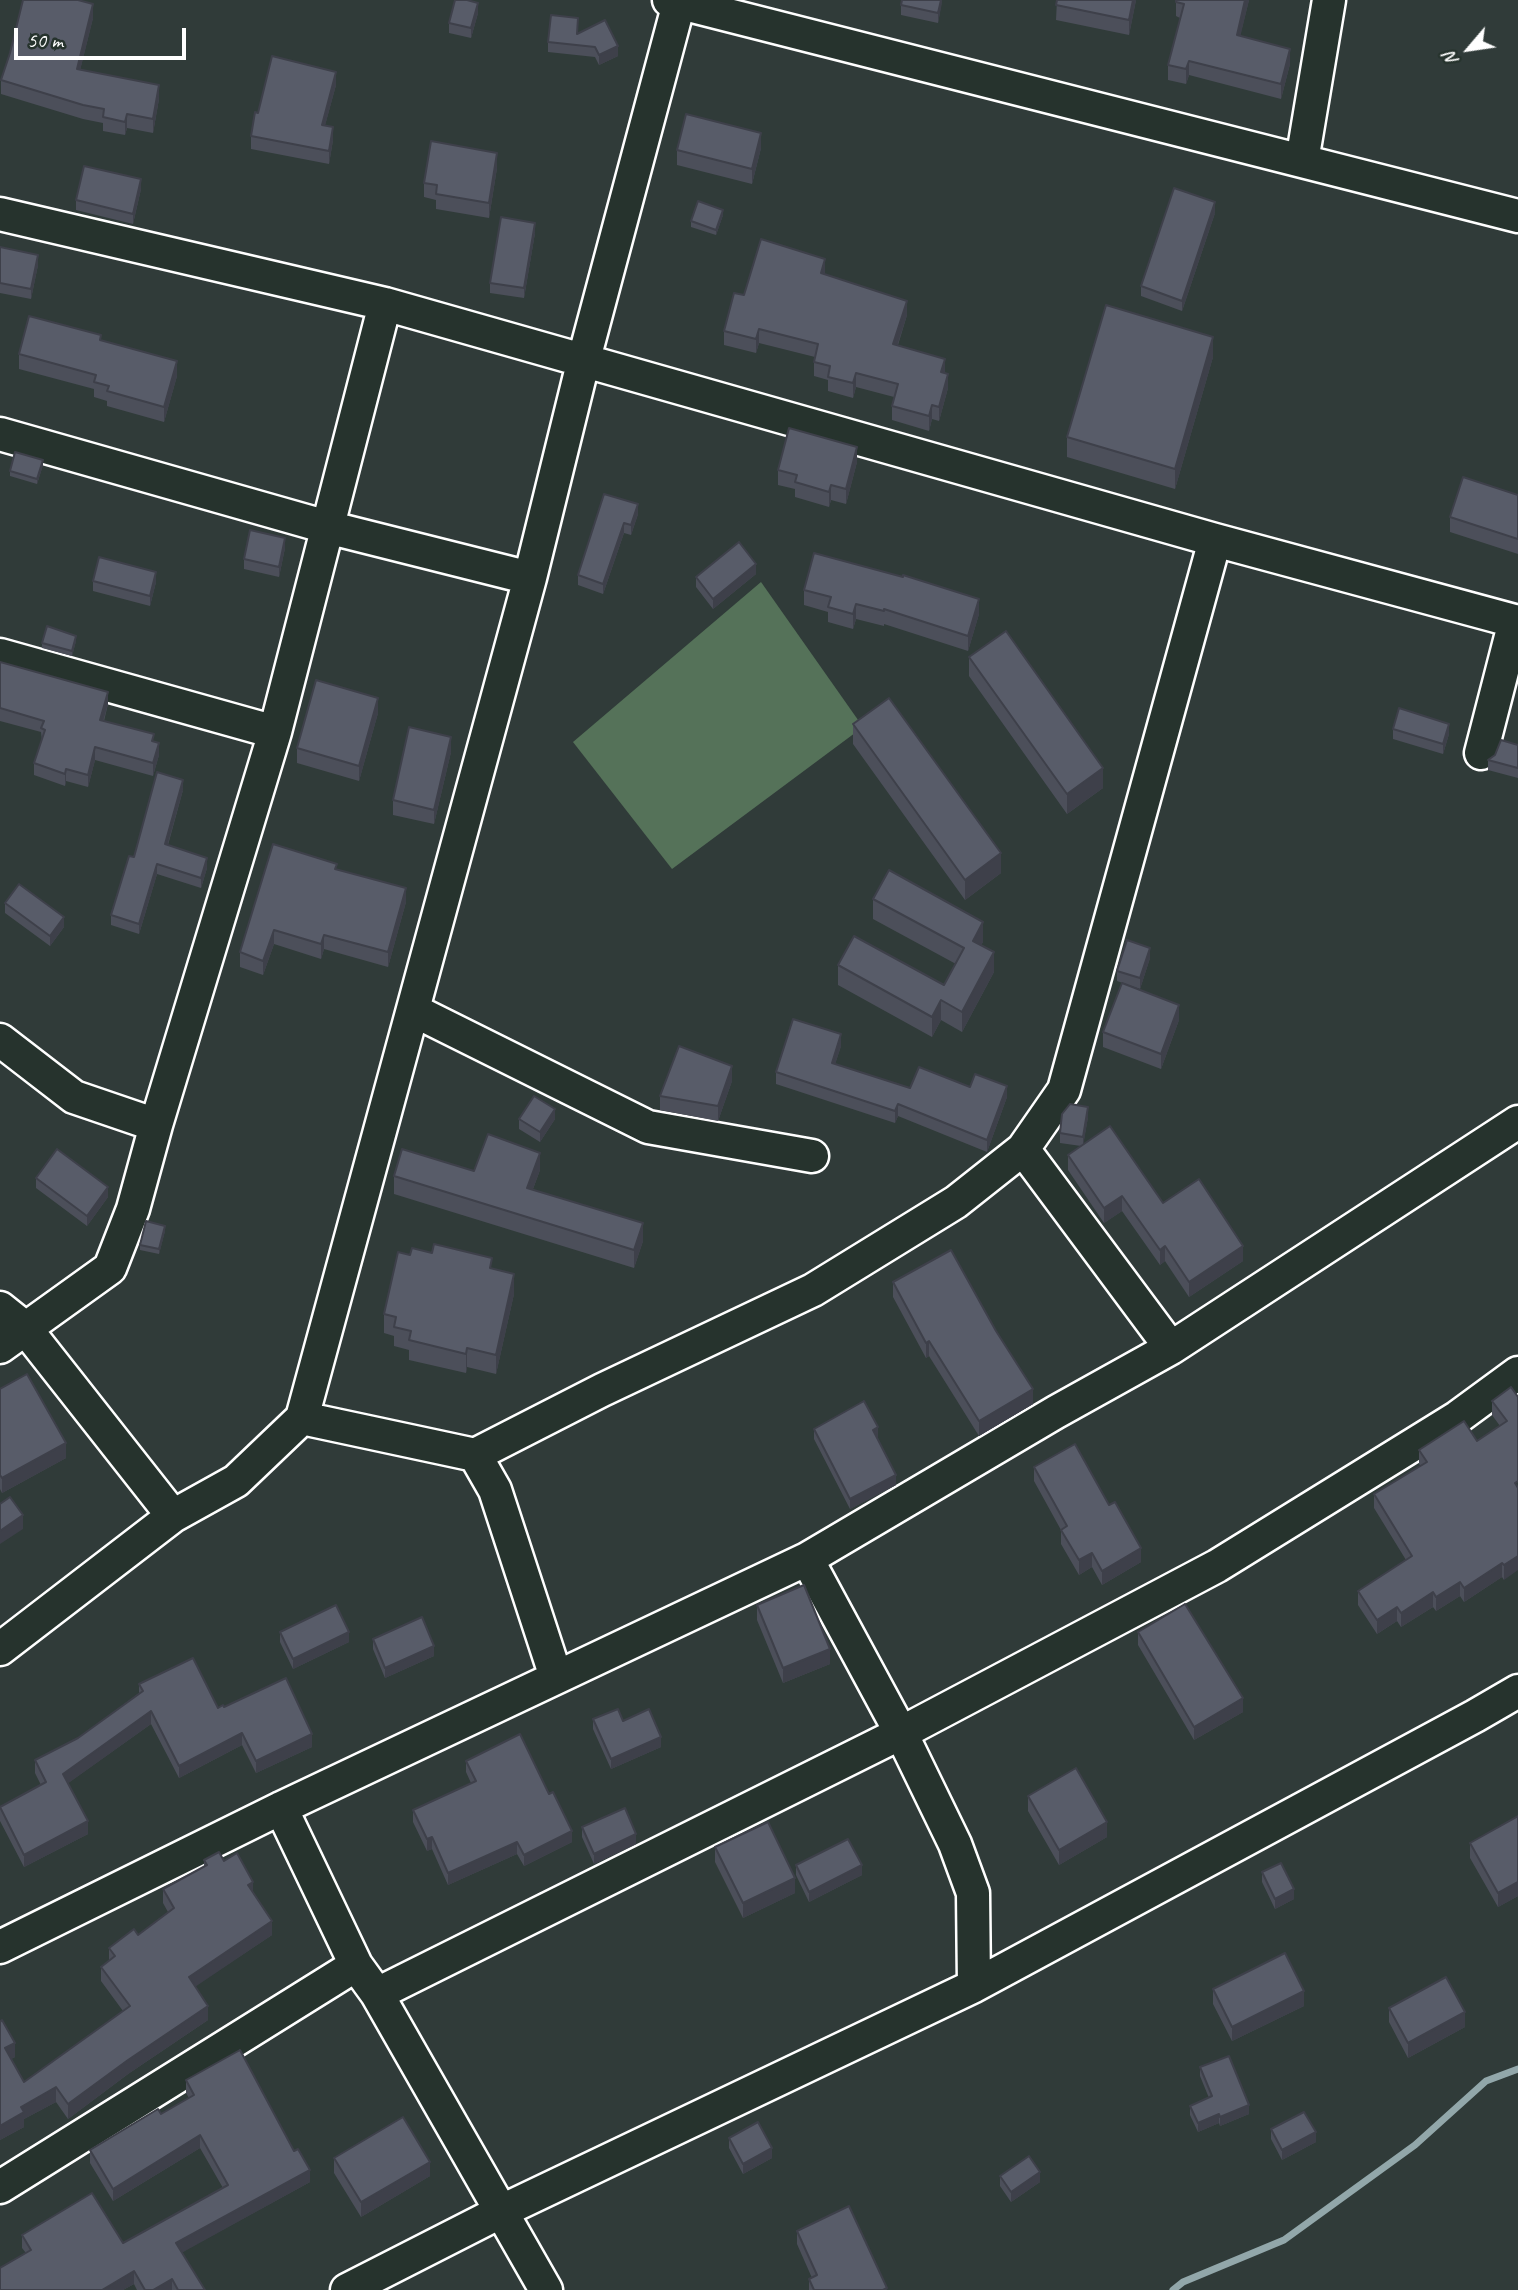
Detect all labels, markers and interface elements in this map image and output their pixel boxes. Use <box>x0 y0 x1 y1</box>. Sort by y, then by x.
scale bar <box>18 14 189 58</box>
north arrow <box>1434 14 1504 84</box>
text: 50 m <box>27 27 63 53</box>
text: N <box>1437 48 1464 70</box>

